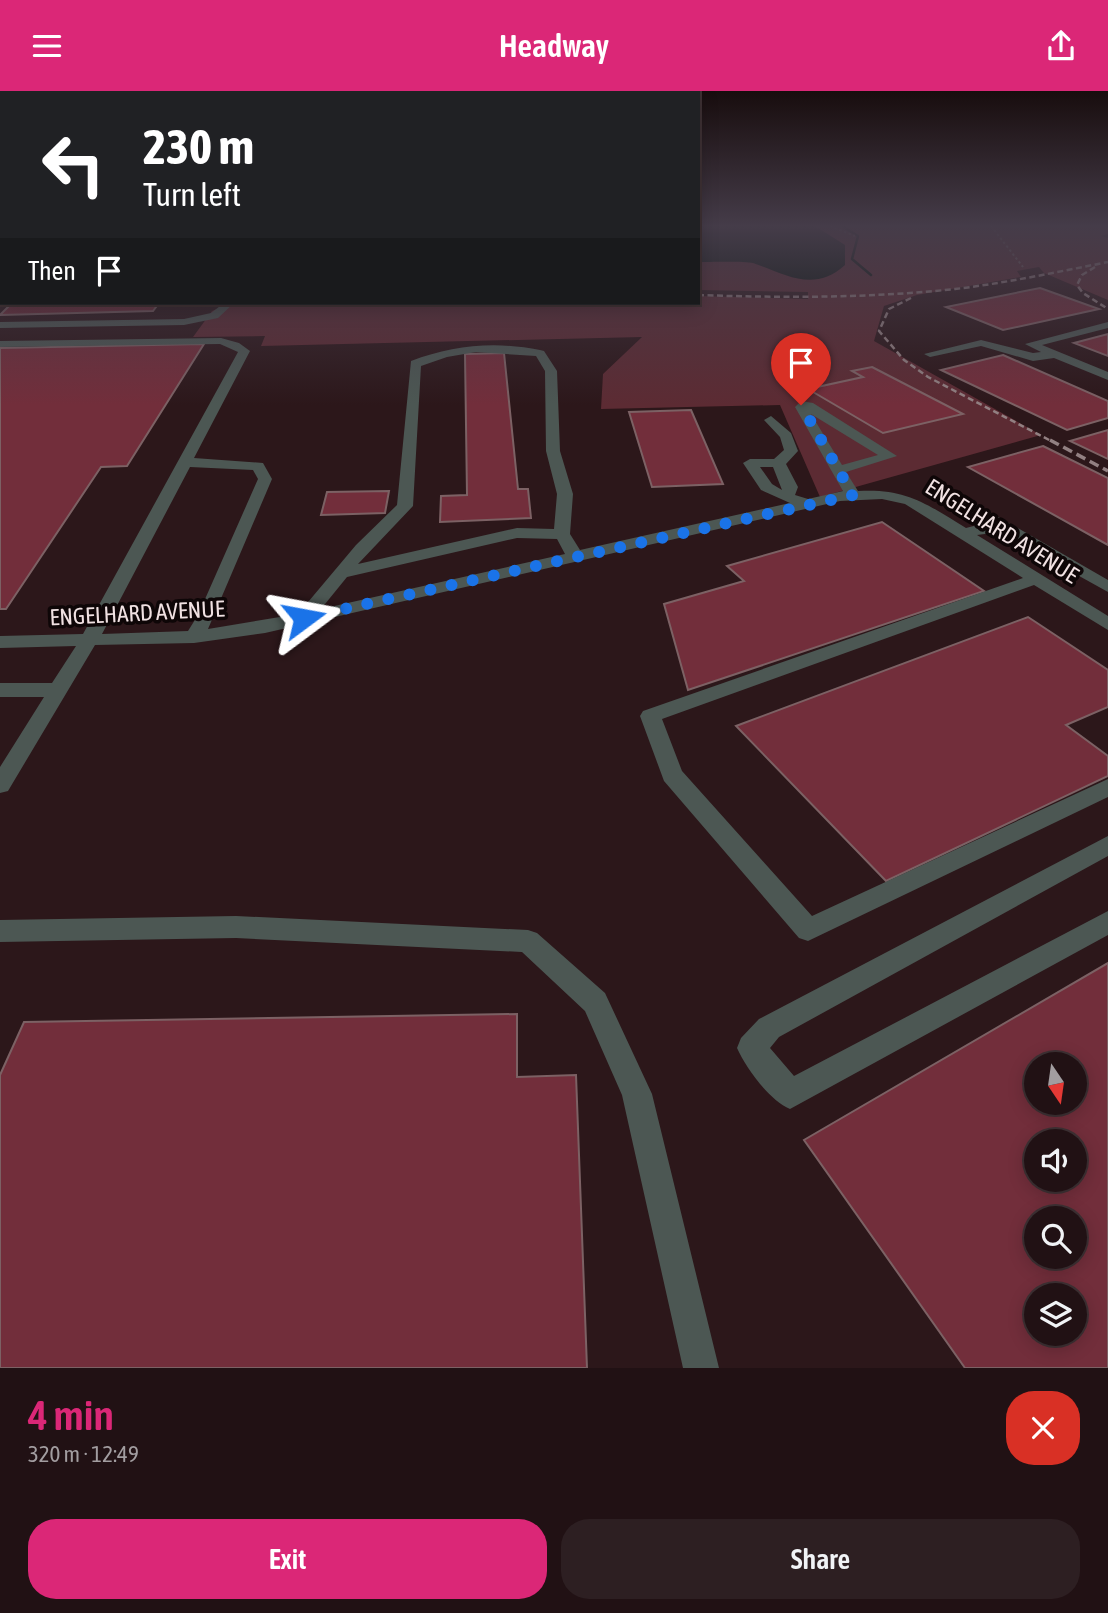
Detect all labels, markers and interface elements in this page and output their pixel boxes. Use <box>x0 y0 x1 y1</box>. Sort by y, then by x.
icon: menu <box>28 27 66 65</box>
text: Headway <box>499 27 609 64</box>
icon: share <box>1042 27 1080 65</box>
text: 230 m <box>143 118 254 174</box>
icon: left <box>28 119 119 210</box>
text: Turn left <box>143 176 241 213</box>
icon: arrive <box>90 252 128 290</box>
text: Then <box>28 256 76 286</box>
pin <box>771 333 831 405</box>
icon: arrive <box>782 344 820 382</box>
street label: ENGELHARD AVENUE <box>921 474 1083 589</box>
position arrow <box>267 581 341 655</box>
street label: ENGELHARD AVENUE <box>49 595 225 631</box>
north arrow <box>1024 1052 1087 1115</box>
map controls <box>1024 1052 1087 1346</box>
button: sound <box>1024 1129 1087 1192</box>
button: search <box>1024 1206 1087 1269</box>
button: layers <box>1024 1283 1087 1346</box>
text: 4 min <box>28 1391 114 1439</box>
button: close <box>1006 1391 1080 1465</box>
text: 320 m · 12:49 <box>28 1441 139 1467</box>
button: Exit <box>28 1519 547 1599</box>
button: Share <box>561 1519 1080 1599</box>

